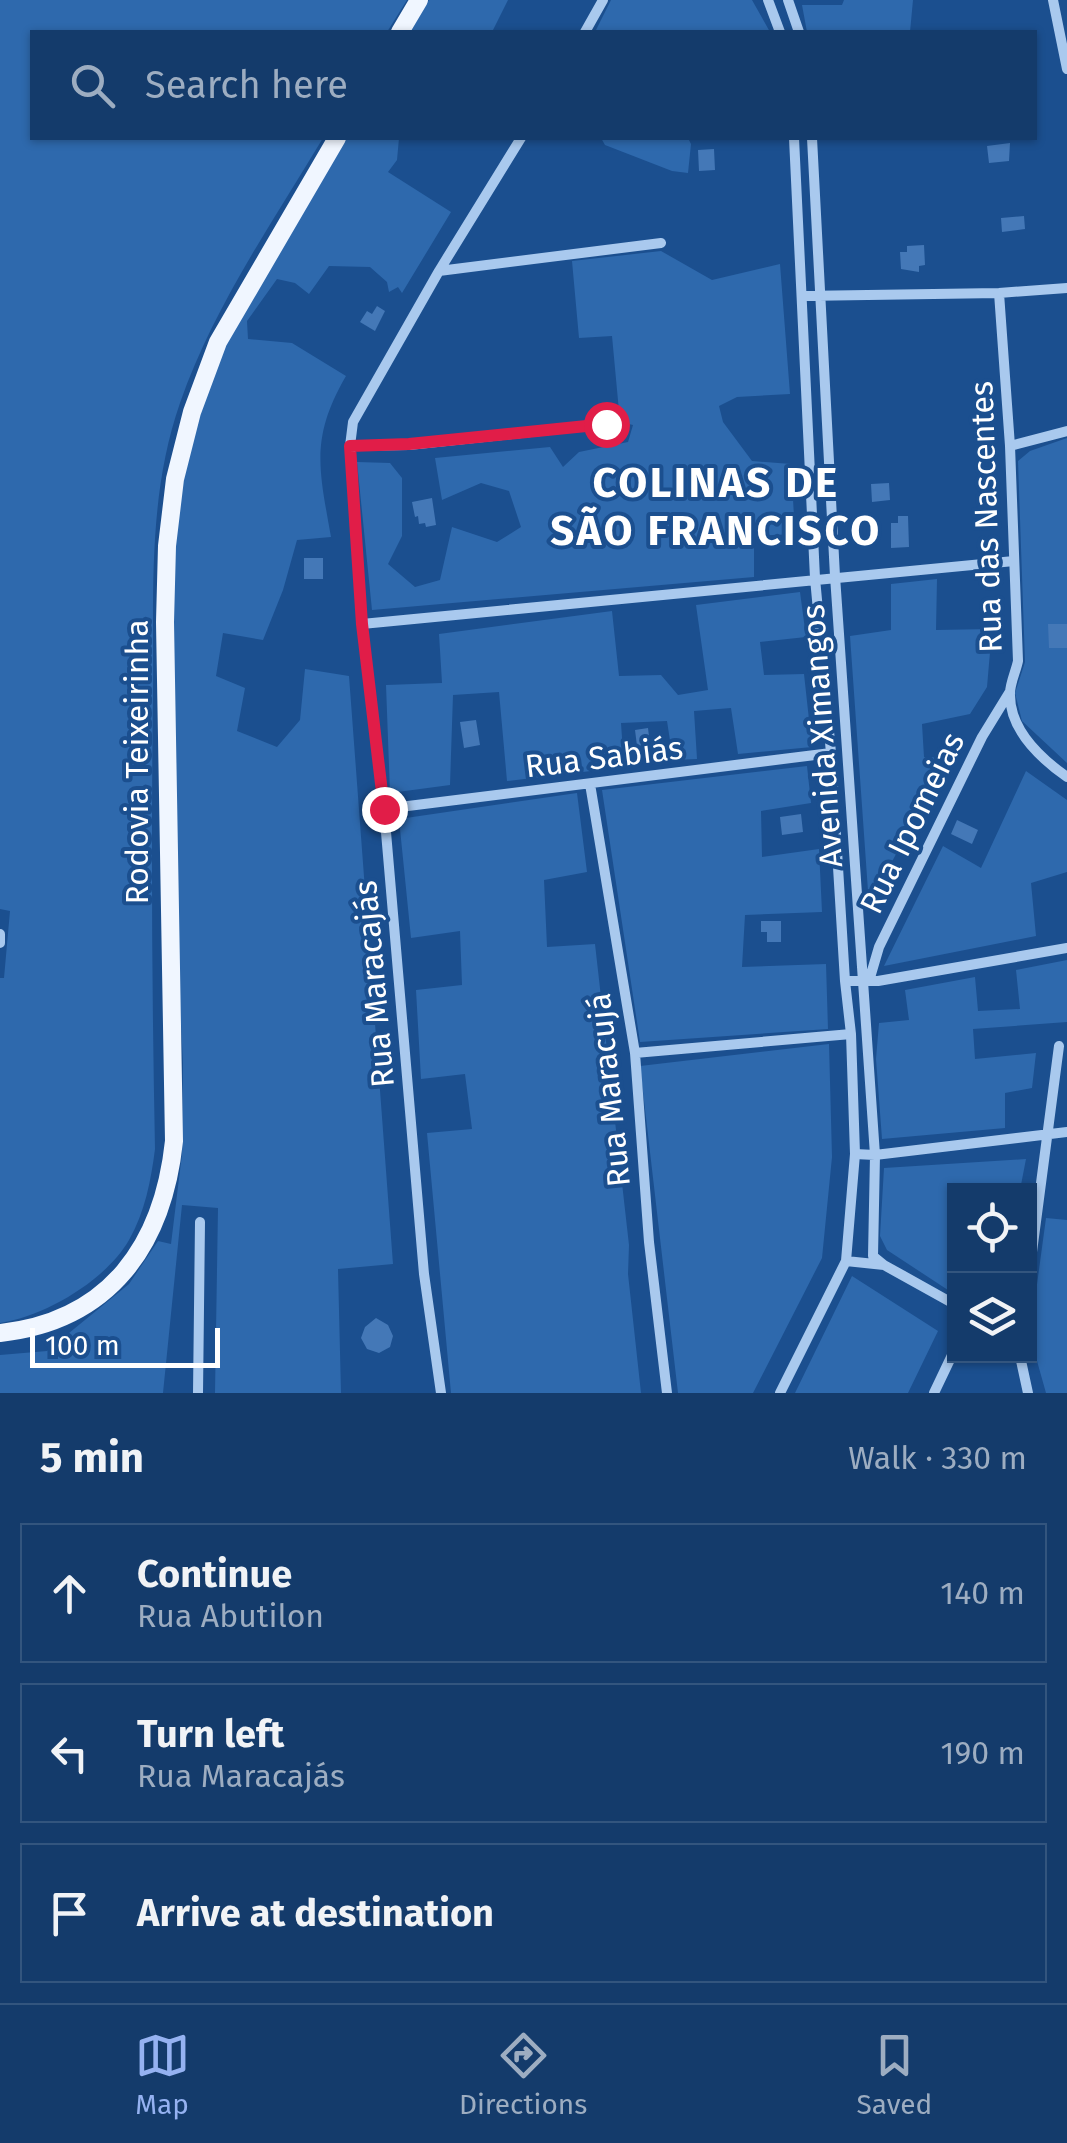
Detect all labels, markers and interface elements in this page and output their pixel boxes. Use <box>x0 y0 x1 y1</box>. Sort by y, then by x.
search box <box>30 30 1037 140</box>
icon: search <box>65 58 120 113</box>
text: Search here <box>145 62 348 108</box>
street label: Rua das Nascentes <box>962 381 1010 653</box>
route start <box>584 402 630 448</box>
district label: COLINAS DE SÃO FRANCISCO <box>550 458 882 556</box>
street label: Avenida Ximangos <box>794 603 850 869</box>
street label: Rodovia Teixeirinha <box>118 619 156 905</box>
street label: Rua Ipomeias <box>852 726 972 920</box>
street label: Rua Sabiás <box>523 728 685 786</box>
route end <box>362 787 408 833</box>
street label: Rua Maracajás <box>346 879 402 1089</box>
street label: Rua Maracujá <box>580 991 638 1189</box>
map controls <box>947 1183 1037 1363</box>
button: locate <box>947 1183 1037 1273</box>
button: layers <box>947 1273 1037 1363</box>
scale bar <box>30 1323 220 1368</box>
text: 100 m <box>45 1329 120 1362</box>
text: 5 min <box>40 1433 144 1483</box>
text: Walk · 330 m <box>848 1439 1027 1477</box>
text: Continue <box>137 1551 292 1597</box>
icon: ahead <box>42 1566 97 1621</box>
text: 140 m <box>940 1574 1025 1612</box>
text: Rua Abutilon <box>137 1597 324 1635</box>
text: Turn left <box>137 1711 284 1757</box>
icon: left <box>42 1726 97 1781</box>
text: 190 m <box>941 1734 1025 1772</box>
text: Rua Maracajás <box>137 1757 345 1795</box>
icon: arrive <box>42 1886 97 1941</box>
text: Arrive at destination <box>137 1890 494 1936</box>
tab: Map <box>135 2028 190 2121</box>
tab: Directions <box>459 2028 587 2121</box>
tab: Saved <box>857 2028 932 2121</box>

